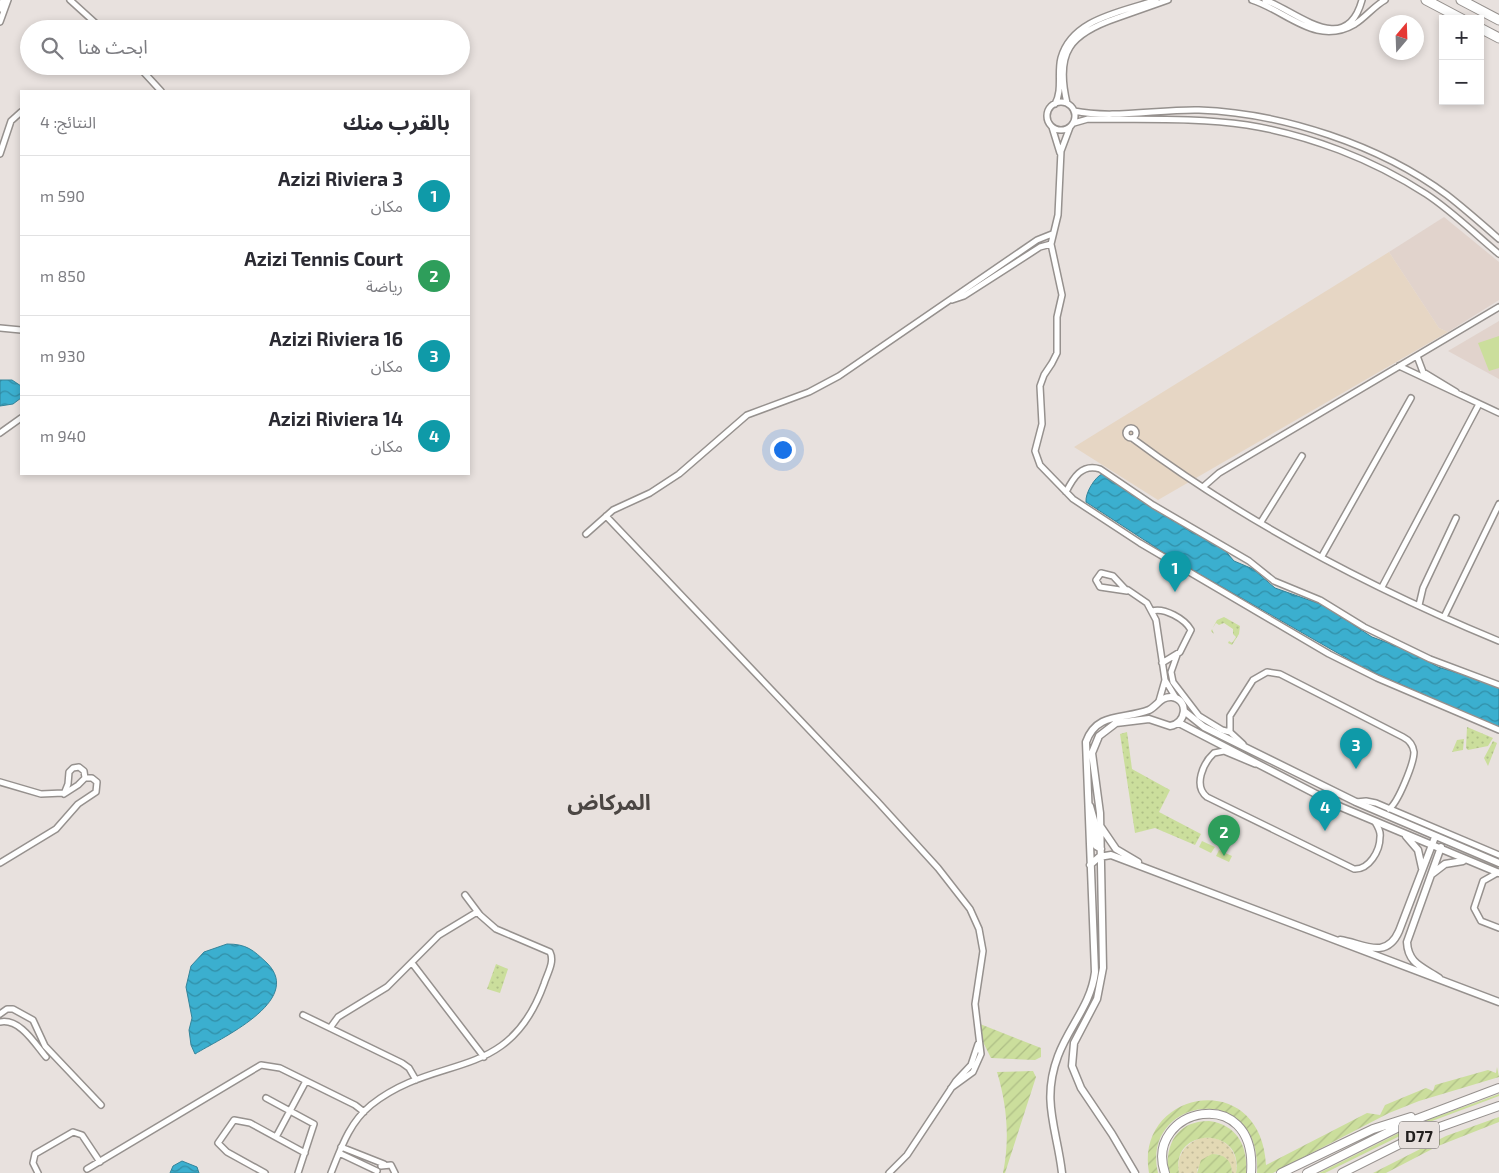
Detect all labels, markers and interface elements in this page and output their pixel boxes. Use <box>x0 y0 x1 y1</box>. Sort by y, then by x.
north arrow <box>1379 15 1424 60</box>
map controls <box>1439 15 1484 105</box>
button: + <box>1439 15 1484 60</box>
search box <box>20 20 470 75</box>
icon: search <box>38 34 66 62</box>
text: ابحث هنا <box>78 35 148 58</box>
button: − <box>1439 60 1484 105</box>
text: بالقرب منك <box>343 109 450 134</box>
text: النتائج: 4 <box>40 112 96 131</box>
text: Azizi Riviera 3 <box>278 167 403 190</box>
text: 590 m <box>40 186 85 205</box>
text: 1 <box>431 186 437 205</box>
text: مكان <box>371 196 403 215</box>
text: Azizi Tennis Court <box>244 247 403 270</box>
text: 850 m <box>40 266 86 285</box>
text: 2 <box>429 266 439 285</box>
text: رياضة <box>366 276 403 295</box>
text: Azizi Riviera 16 <box>269 327 403 350</box>
text: 930 m <box>40 346 85 365</box>
text: 3 <box>429 346 439 365</box>
text: مكان <box>371 356 403 375</box>
text: Azizi Riviera 14 <box>268 407 403 430</box>
text: 940 m <box>40 426 86 445</box>
text: 4 <box>429 426 439 445</box>
text: مكان <box>371 436 403 455</box>
your location <box>770 437 796 463</box>
pin: 1 <box>1159 551 1191 592</box>
pin: 3 <box>1340 728 1372 769</box>
district label: المركاض <box>567 788 651 815</box>
pin: 4 <box>1309 790 1341 831</box>
pin: 2 <box>1208 815 1240 856</box>
road number: D77 <box>1399 1122 1439 1148</box>

